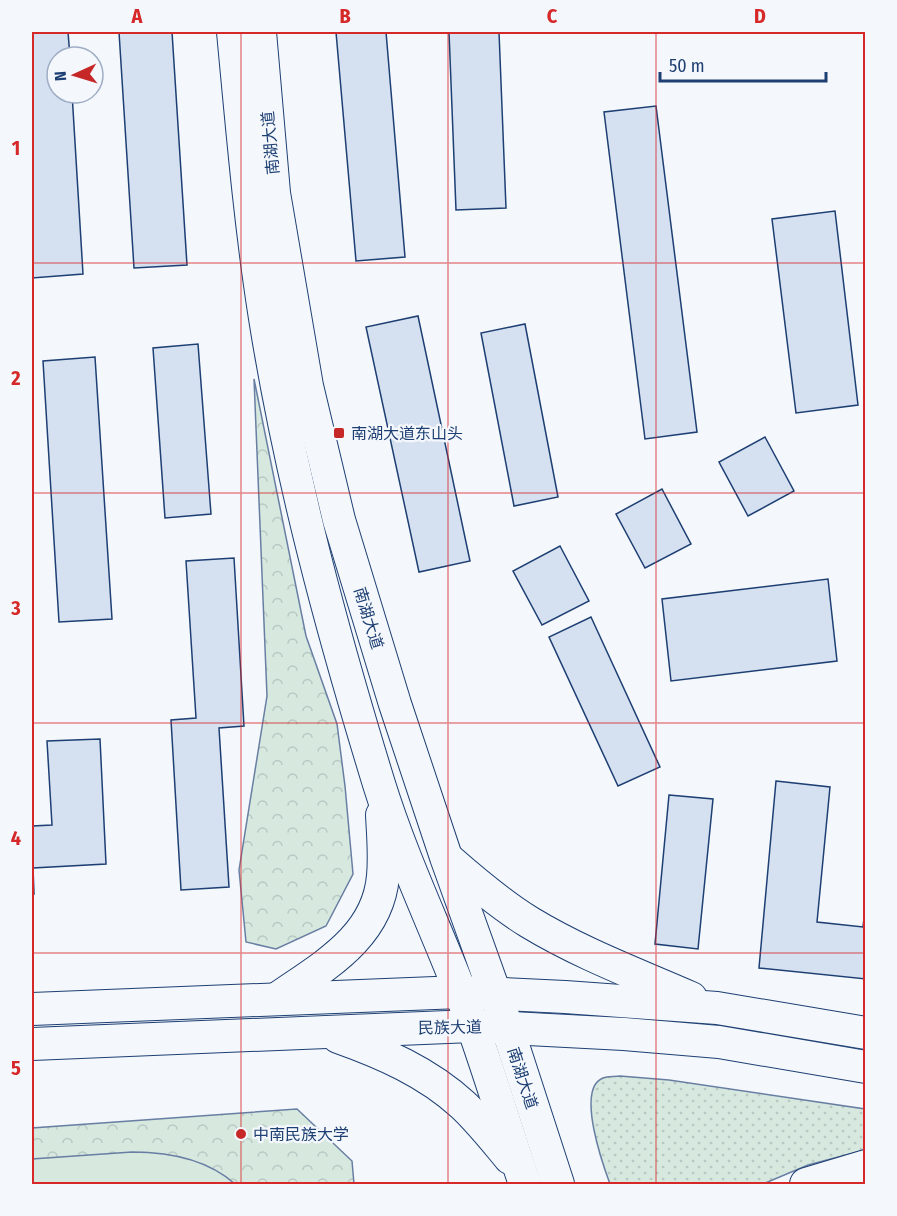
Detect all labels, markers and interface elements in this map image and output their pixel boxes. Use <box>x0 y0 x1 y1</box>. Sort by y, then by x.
text: A <box>131 4 144 28</box>
text: B <box>339 4 351 28</box>
text: C <box>547 4 558 28</box>
text: D <box>754 4 766 28</box>
north arrow <box>45 45 105 105</box>
scale bar <box>660 45 826 83</box>
text: 50 m <box>669 55 705 77</box>
text: N <box>51 71 70 81</box>
street label: 南湖大道 <box>258 110 283 176</box>
text: 1 <box>12 136 20 160</box>
text: 2 <box>10 366 21 390</box>
place label: 南湖大道东山头 <box>351 424 463 443</box>
marker: 南湖大道东山头 <box>332 426 346 440</box>
street label: 南湖大道 <box>350 585 387 652</box>
text: 3 <box>10 596 21 620</box>
text: 4 <box>11 826 21 850</box>
street label: 民族大道 <box>418 1017 482 1038</box>
street label: 南湖大道 <box>504 1045 541 1112</box>
text: 5 <box>11 1056 21 1080</box>
place label: 中南民族大学 <box>253 1125 349 1144</box>
marker: 中南民族大学 <box>234 1127 248 1141</box>

